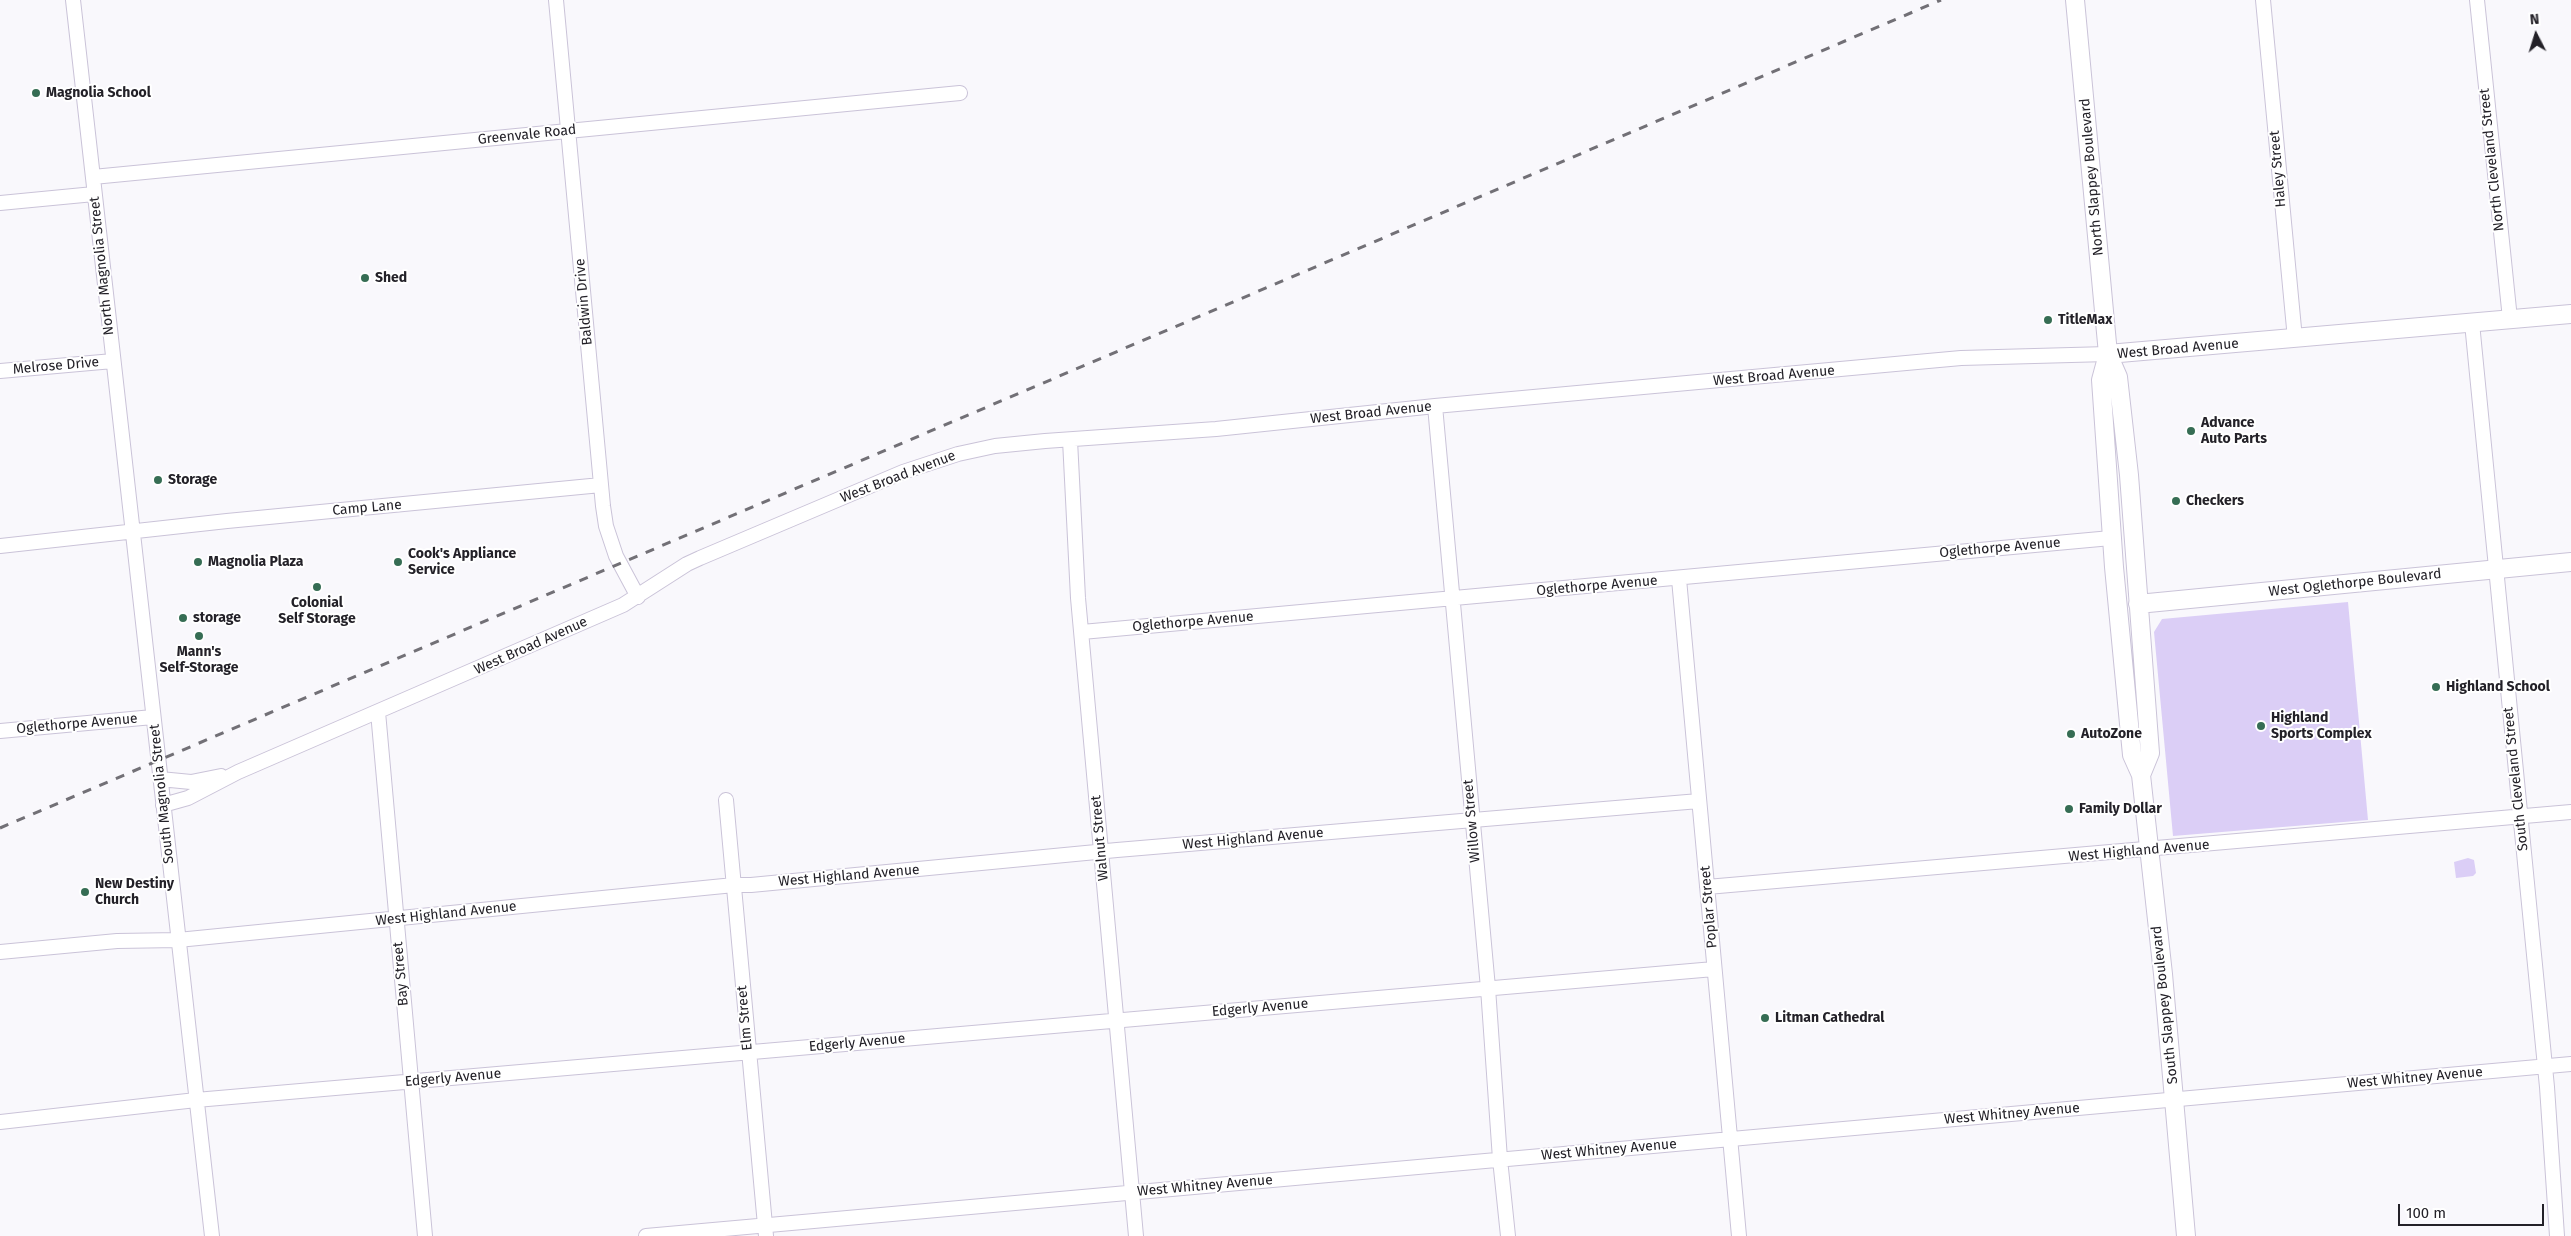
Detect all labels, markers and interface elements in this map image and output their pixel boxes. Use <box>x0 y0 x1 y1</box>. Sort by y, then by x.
north arrow <box>2511 10 2561 60</box>
text: N <box>2529 11 2540 28</box>
place label: Magnolia School <box>46 85 151 101</box>
marker: Magnolia School <box>30 87 42 99</box>
street label: North Cleveland Street <box>2476 88 2508 232</box>
street label: North Slappey Boulevard <box>2077 97 2107 257</box>
street label: Greenvale Road <box>477 121 577 149</box>
street label: Haley Street <box>2266 130 2290 208</box>
street label: North Magnolia Street <box>86 196 118 336</box>
street label: Baldwin Drive <box>572 258 596 346</box>
place label: Shed <box>375 270 407 286</box>
marker: Shed <box>359 272 371 284</box>
place label: TitleMax <box>2058 312 2112 328</box>
marker: TitleMax <box>2042 314 2054 326</box>
street label: West Broad Avenue <box>2116 335 2240 363</box>
street label: Melrose Drive <box>12 354 100 378</box>
street label: West Broad Avenue <box>1712 362 1836 390</box>
street label: West Broad Avenue <box>1309 398 1433 428</box>
place label: Advance Auto Parts <box>2201 415 2267 448</box>
marker: Advance Auto Parts <box>2185 425 2197 437</box>
street label: West Broad Avenue <box>838 447 958 507</box>
place label: Storage <box>168 472 217 488</box>
marker: Storage <box>152 474 164 486</box>
place label: Checkers <box>2186 493 2244 509</box>
marker: Checkers <box>2170 495 2182 507</box>
street label: Camp Lane <box>332 497 402 519</box>
street label: Oglethorpe Avenue <box>1939 534 2061 562</box>
place label: Cook's Appliance Service <box>408 546 516 578</box>
place label: Magnolia Plaza <box>208 554 304 570</box>
marker: Magnolia Plaza <box>192 556 204 568</box>
marker: Cook's Appliance Service <box>392 556 404 568</box>
street label: West Oglethorpe Boulevard <box>2268 566 2442 600</box>
street label: Oglethorpe Avenue <box>1536 572 1658 600</box>
marker: Colonial Self Storage <box>311 581 323 593</box>
place label: Colonial Self Storage <box>278 595 356 628</box>
street label: Oglethorpe Avenue <box>1132 608 1254 636</box>
place label: storage <box>193 610 241 626</box>
marker: storage <box>177 612 189 624</box>
street label: West Broad Avenue <box>472 614 590 678</box>
marker: Mann's Self-Storage <box>193 630 205 642</box>
place label: Mann's Self-Storage <box>160 644 238 676</box>
place label: Highland School <box>2446 679 2550 695</box>
marker: Highland School <box>2430 681 2442 693</box>
street label: South Cleveland Street <box>2500 706 2532 852</box>
street label: Oglethorpe Avenue <box>16 710 138 738</box>
place label: Highland Sports Complex <box>2271 710 2372 742</box>
marker: Highland Sports Complex <box>2255 720 2267 732</box>
street label: South Magnolia Street <box>146 723 178 865</box>
place label: AutoZone <box>2081 726 2142 742</box>
marker: AutoZone <box>2065 728 2077 740</box>
street label: Willow Street <box>1460 779 1484 863</box>
street label: Walnut Street <box>1088 795 1112 881</box>
place label: Family Dollar <box>2079 801 2162 817</box>
marker: Family Dollar <box>2063 803 2075 815</box>
street label: West Highland Avenue <box>1182 824 1324 854</box>
street label: West Highland Avenue <box>2068 836 2210 866</box>
street label: West Highland Avenue <box>778 861 920 891</box>
street label: Poplar Street <box>1697 865 1721 949</box>
place label: New Destiny Church <box>95 876 174 909</box>
marker: New Destiny Church <box>79 886 91 898</box>
street label: West Highland Avenue <box>375 898 517 930</box>
street label: South Slappey Boulevard <box>2148 925 2182 1085</box>
street label: Bay Street <box>390 941 412 1007</box>
street label: Elm Street <box>734 985 756 1051</box>
street label: Edgerly Avenue <box>1211 995 1309 1021</box>
place label: Litman Cathedral <box>1775 1010 1884 1026</box>
marker: Litman Cathedral <box>1759 1012 1771 1024</box>
street label: Edgerly Avenue <box>808 1030 906 1056</box>
street label: West Whitney Avenue <box>2347 1064 2483 1092</box>
street label: Edgerly Avenue <box>404 1065 502 1091</box>
street label: West Whitney Avenue <box>1944 1100 2080 1128</box>
street label: West Whitney Avenue <box>1541 1136 1677 1164</box>
street label: West Whitney Avenue <box>1137 1172 1273 1200</box>
scale bar <box>2401 1194 2547 1226</box>
text: 100 m <box>2406 1204 2446 1222</box>

